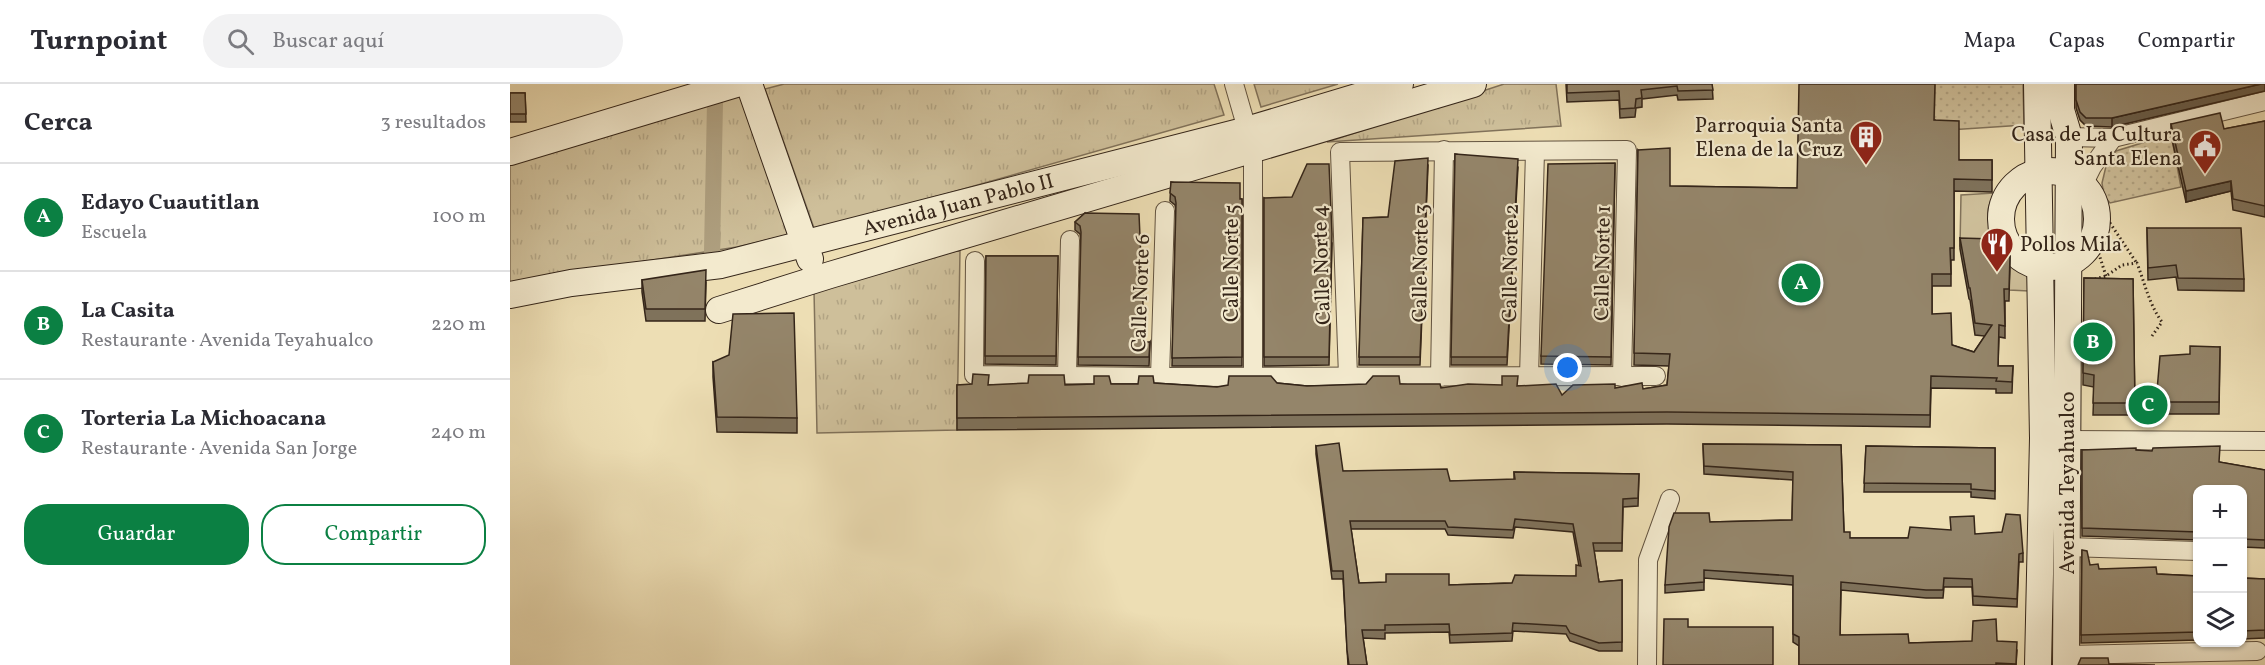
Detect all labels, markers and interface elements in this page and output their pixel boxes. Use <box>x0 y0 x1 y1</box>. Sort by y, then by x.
search box <box>203 14 623 68</box>
text: Turnpoint <box>30 22 167 61</box>
icon: search <box>224 25 257 58</box>
text: Buscar aquí <box>272 26 384 57</box>
text: Mapa <box>1964 27 2016 56</box>
text: Capas <box>2049 27 2105 56</box>
text: Compartir <box>2138 27 2235 56</box>
text: Cerca <box>24 105 93 141</box>
text: 3 resultados <box>381 109 486 137</box>
place label: Parroquia Santa Elena de la Cruz <box>1695 112 1843 165</box>
building icon: Parroquia Santa Elena de la Cruz <box>1848 119 1884 166</box>
place label: Casa de La Cultura Santa Elena <box>2011 121 2182 174</box>
public building icon: Casa de La Cultura Santa Elena <box>2187 128 2223 175</box>
street label: Avenida Juan Pablo II <box>860 167 1057 244</box>
text: Edayo Cuautitlan <box>81 188 260 219</box>
text: A <box>36 203 51 231</box>
text: 100 m <box>432 203 486 231</box>
street label: Calle Norte 2 <box>1496 203 1527 323</box>
street label: Calle Norte 5 <box>1218 204 1247 322</box>
street label: Calle Norte 4 <box>1306 204 1339 326</box>
street label: Calle Norte 3 <box>1406 204 1437 323</box>
street label: Calle Norte 1 <box>1588 205 1619 321</box>
text: Escuela <box>81 219 147 247</box>
restaurant icon: Pollos Mila <box>1979 226 2015 273</box>
place label: Pollos Mila <box>2020 231 2122 260</box>
street label: Calle Norte 6 <box>1125 233 1158 353</box>
pin: A <box>1782 260 1820 306</box>
text: La Casita <box>81 296 175 327</box>
text: B <box>37 311 50 339</box>
text: 220 m <box>431 311 486 339</box>
pin: B <box>2074 320 2112 364</box>
text: Restaurante · Avenida Teyahualco <box>81 327 373 355</box>
your location <box>1553 353 1582 382</box>
pin: C <box>2128 382 2168 428</box>
street label: Avenida Teyahualco <box>2054 391 2083 575</box>
text: Torteria La Michoacana <box>81 404 326 435</box>
text: C <box>37 419 50 447</box>
text: 240 m <box>431 419 486 447</box>
text: Restaurante · Avenida San Jorge <box>81 435 357 463</box>
map controls <box>2193 485 2247 647</box>
button: + <box>2193 485 2247 539</box>
button: Guardar <box>24 504 249 565</box>
button: Compartir <box>261 504 486 565</box>
button: − <box>2193 539 2247 593</box>
button: layers <box>2193 593 2247 647</box>

